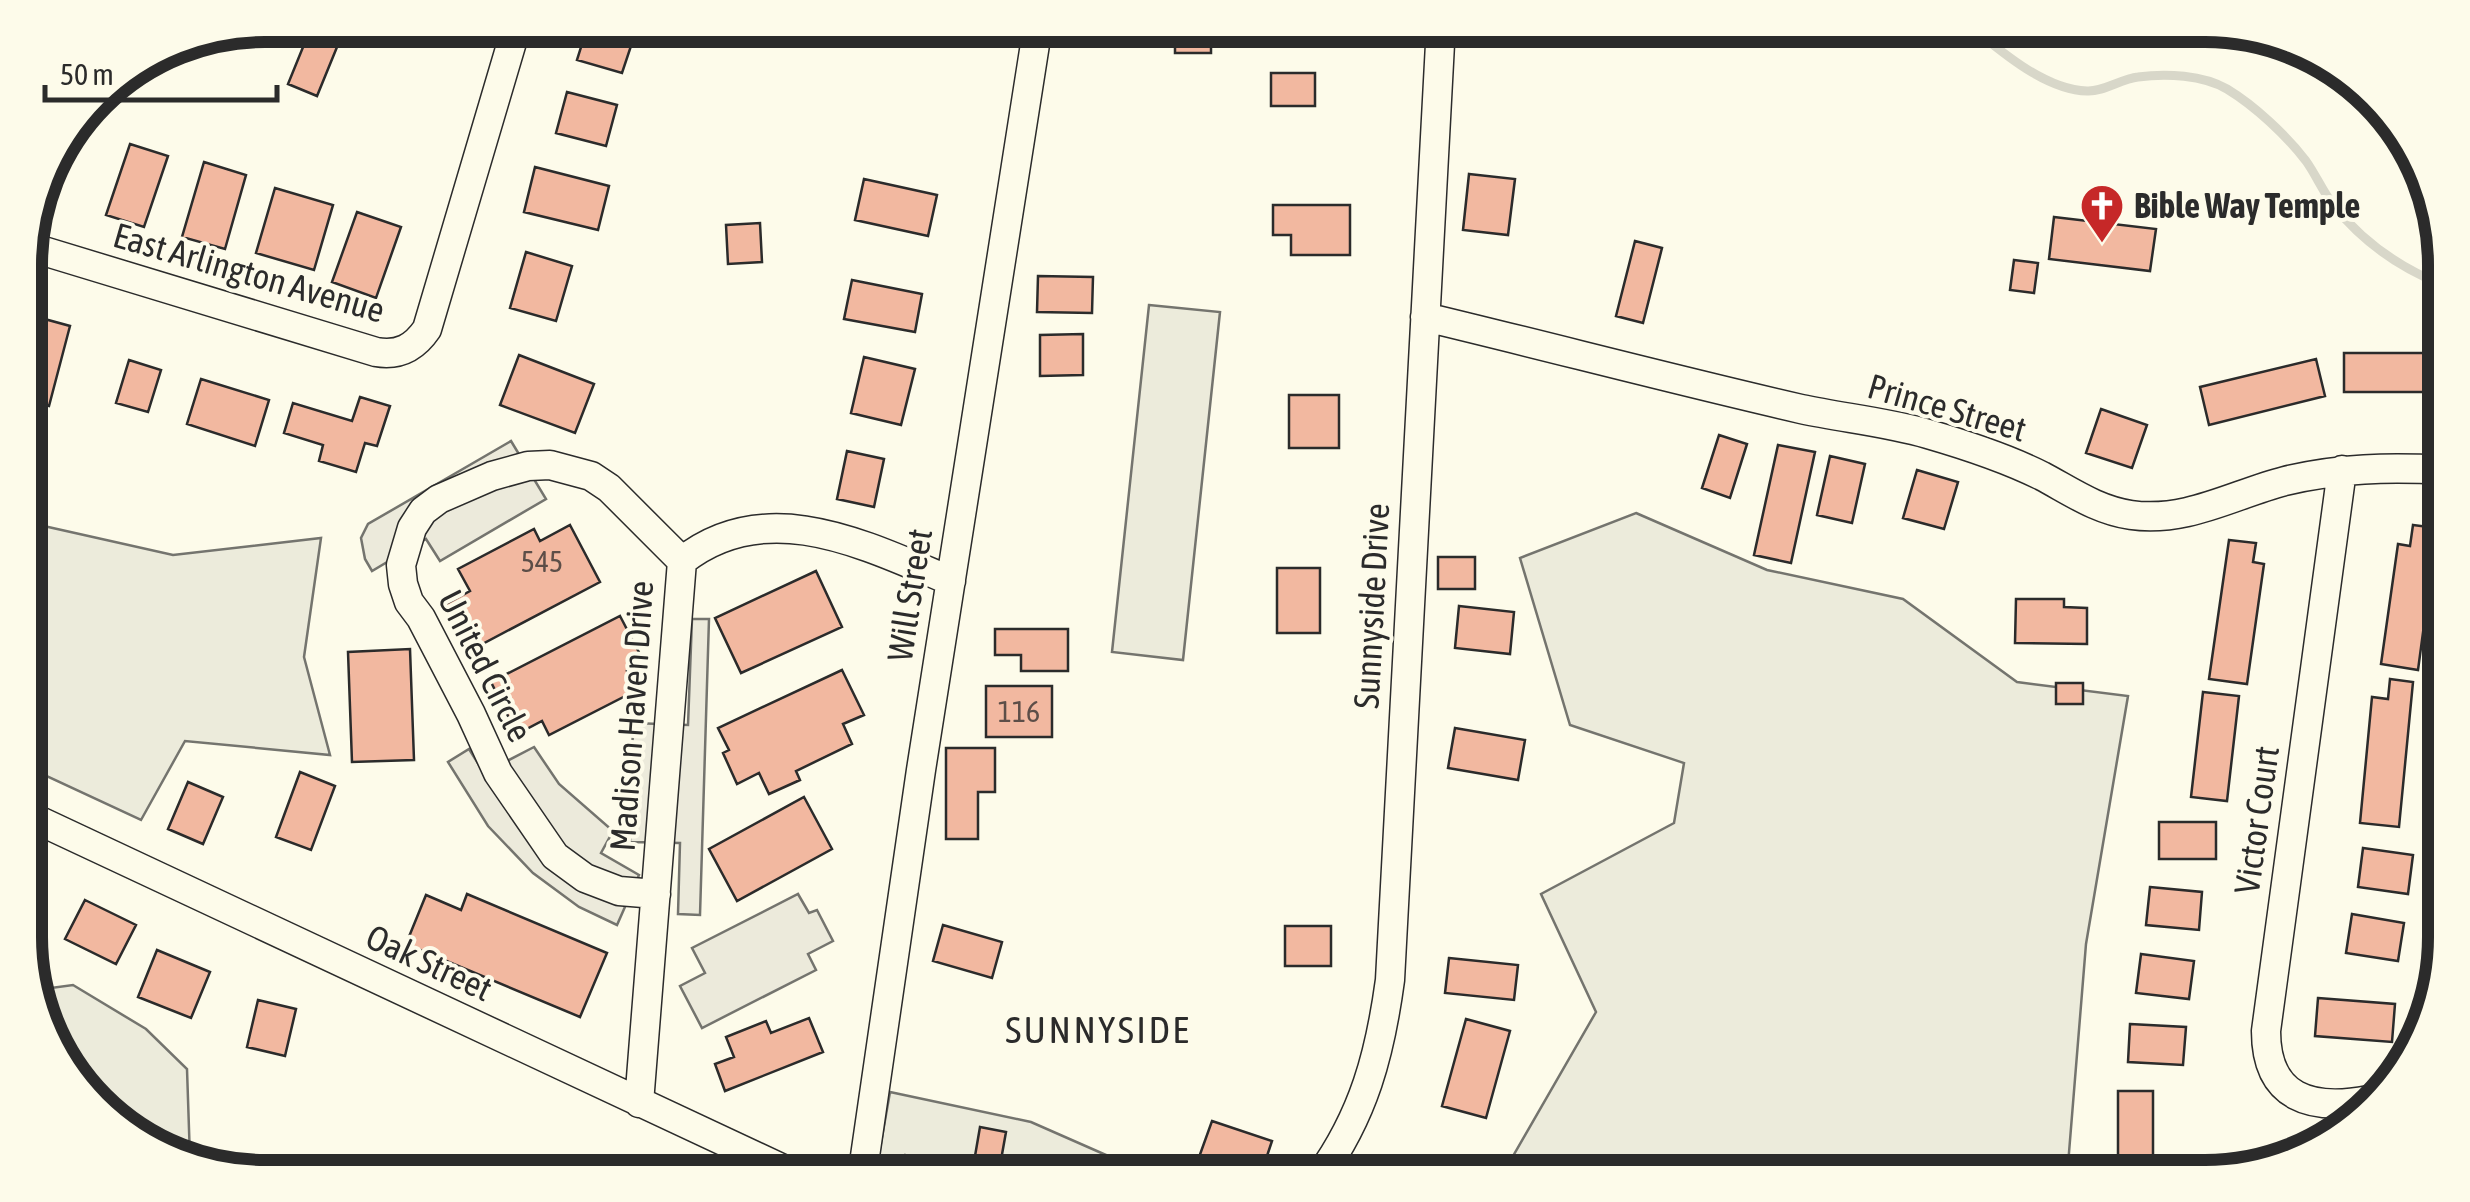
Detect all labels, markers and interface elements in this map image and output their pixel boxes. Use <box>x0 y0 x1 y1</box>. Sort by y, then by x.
scale bar <box>45 40 278 102</box>
text: 50 m <box>60 57 114 91</box>
church icon: Bible Way Temple <box>2079 183 2125 244</box>
place label: Bible Way Temple <box>2134 185 2360 225</box>
street label: East Arlington Avenue <box>109 214 389 330</box>
street label: Prince Street <box>1863 365 2031 449</box>
street label: Sunnyside Drive <box>1346 502 1396 710</box>
street label: Will Street <box>879 526 939 664</box>
house number: 545 <box>521 544 563 578</box>
street label: Madison Haven Drive <box>602 579 660 853</box>
street label: United Circle <box>431 583 541 748</box>
house number: 116 <box>998 694 1040 728</box>
street label: Victor Court <box>2226 743 2286 896</box>
street label: Oak Street <box>360 916 498 1008</box>
district label: SUNNYSIDE <box>1005 1008 1191 1051</box>

